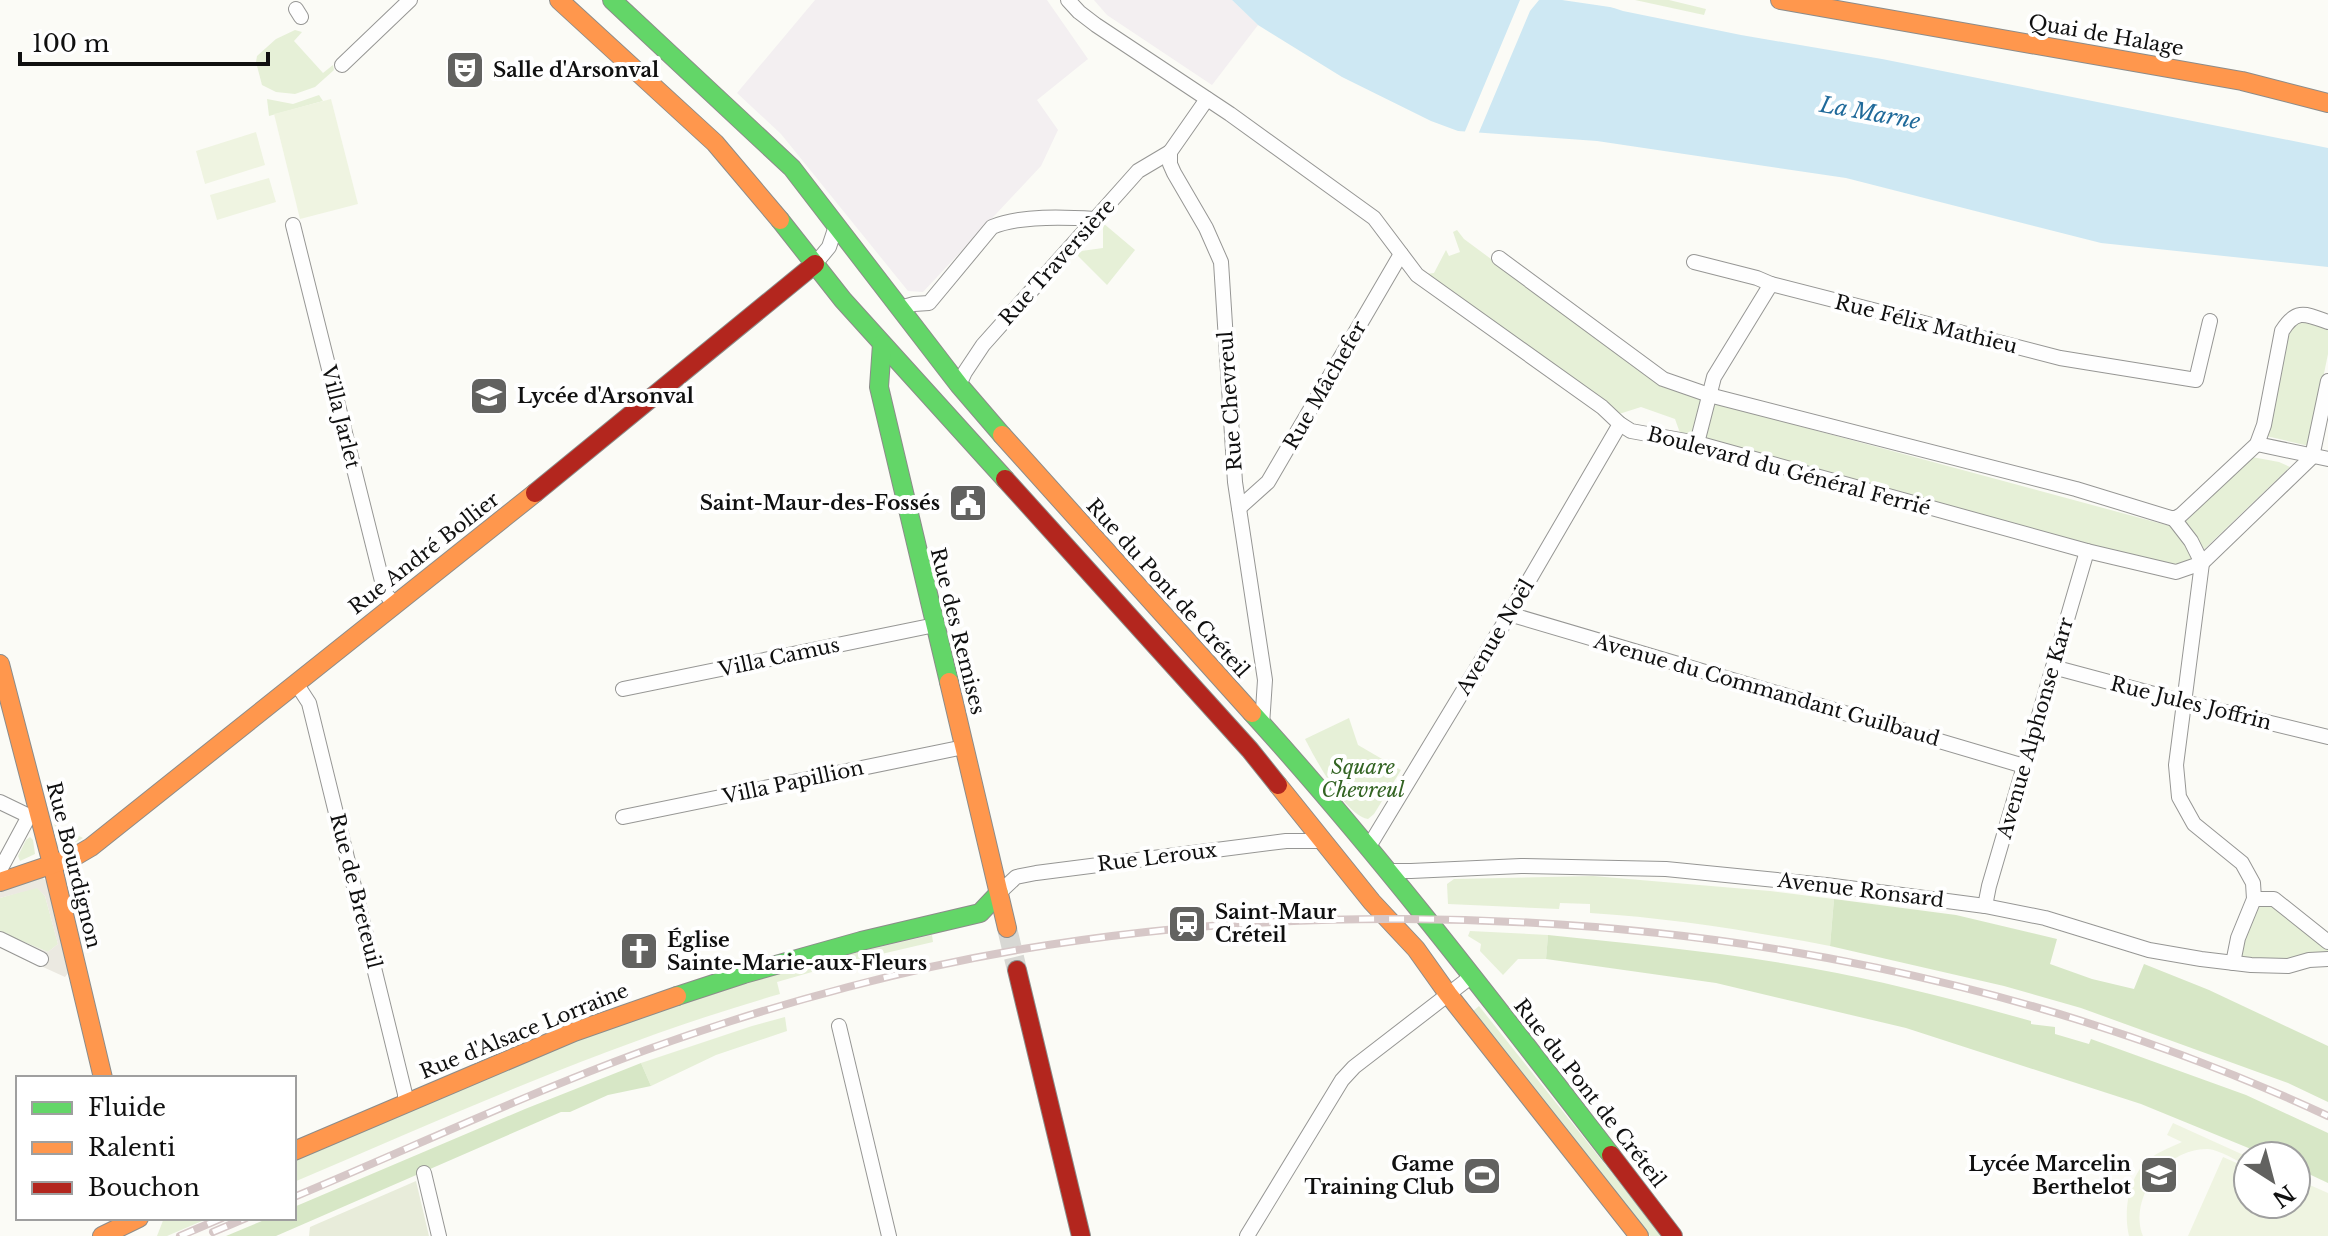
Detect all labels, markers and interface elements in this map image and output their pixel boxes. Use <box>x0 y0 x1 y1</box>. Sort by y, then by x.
street label: Quai de Halage <box>2027 10 2185 60</box>
scale bar <box>20 16 268 66</box>
text: 100 m <box>32 29 110 58</box>
theatre icon: Salle d'Arsonval <box>444 49 486 91</box>
place label: Salle d'Arsonval <box>493 58 659 82</box>
water label: La Marne <box>1817 91 1922 135</box>
street label: Rue Traversière <box>994 194 1120 330</box>
street label: Rue Félix Mathieu <box>1832 290 2020 358</box>
street label: Rue Mâchefer <box>1279 316 1372 453</box>
street label: Rue Chevreul <box>1213 330 1247 472</box>
street label: Villa Jarlet <box>316 362 365 471</box>
school or university icon: Lycée d'Arsonval <box>468 375 510 417</box>
place label: Lycée d'Arsonval <box>517 384 694 408</box>
street label: Boulevard du Général Ferrié <box>1645 422 1933 520</box>
public building icon: Saint-Maur-des-Fossés <box>947 482 989 524</box>
street label: Rue André Bollier <box>344 487 504 619</box>
place label: Saint-Maur-des-Fossés <box>700 491 940 515</box>
street label: Rue du Pont de Créteil <box>1081 494 1255 682</box>
street label: Rue des Remises <box>926 545 990 717</box>
street label: Avenue Noël <box>1451 575 1539 700</box>
street label: Avenue Alphonse Karr <box>1992 614 2078 842</box>
street label: Avenue du Commandant Guilbaud <box>1591 629 1943 751</box>
street label: Villa Camus <box>715 632 842 682</box>
street label: Rue Jules Joffrin <box>2108 671 2274 735</box>
street label: Villa Papillion <box>719 755 866 809</box>
park label: Square Chevreul <box>1322 755 1405 802</box>
street label: Rue Bourdignon <box>42 779 106 951</box>
street label: Rue de Breteuil <box>325 811 387 971</box>
street label: Rue Leroux <box>1096 838 1218 876</box>
street label: Avenue Ronsard <box>1776 868 1946 912</box>
place label: Saint-Maur Créteil <box>1215 900 1337 947</box>
station icon: Saint-Maur Créteil <box>1166 903 1208 945</box>
place label: Église Sainte-Marie-aux-Fleurs <box>667 927 927 975</box>
church icon: Église Sainte-Marie-aux-Fleurs <box>618 930 660 972</box>
street label: Rue d'Alsace Lorraine <box>416 978 632 1084</box>
street label: Rue du Pont de Créteil <box>1509 994 1671 1192</box>
legend <box>16 1076 296 1220</box>
text: Fluide <box>88 1093 166 1122</box>
text: Ralenti <box>88 1133 176 1162</box>
north arrow <box>2232 1140 2312 1220</box>
place label: Game Training Club <box>1305 1152 1454 1199</box>
place label: Lycée Marcelin Berthelot <box>1968 1152 2131 1199</box>
school or university icon: Lycée Marcelin Berthelot <box>2138 1154 2180 1196</box>
sports icon: Game Training Club <box>1461 1155 1503 1197</box>
text: Bouchon <box>88 1173 200 1202</box>
text: N <box>2267 1179 2300 1213</box>

